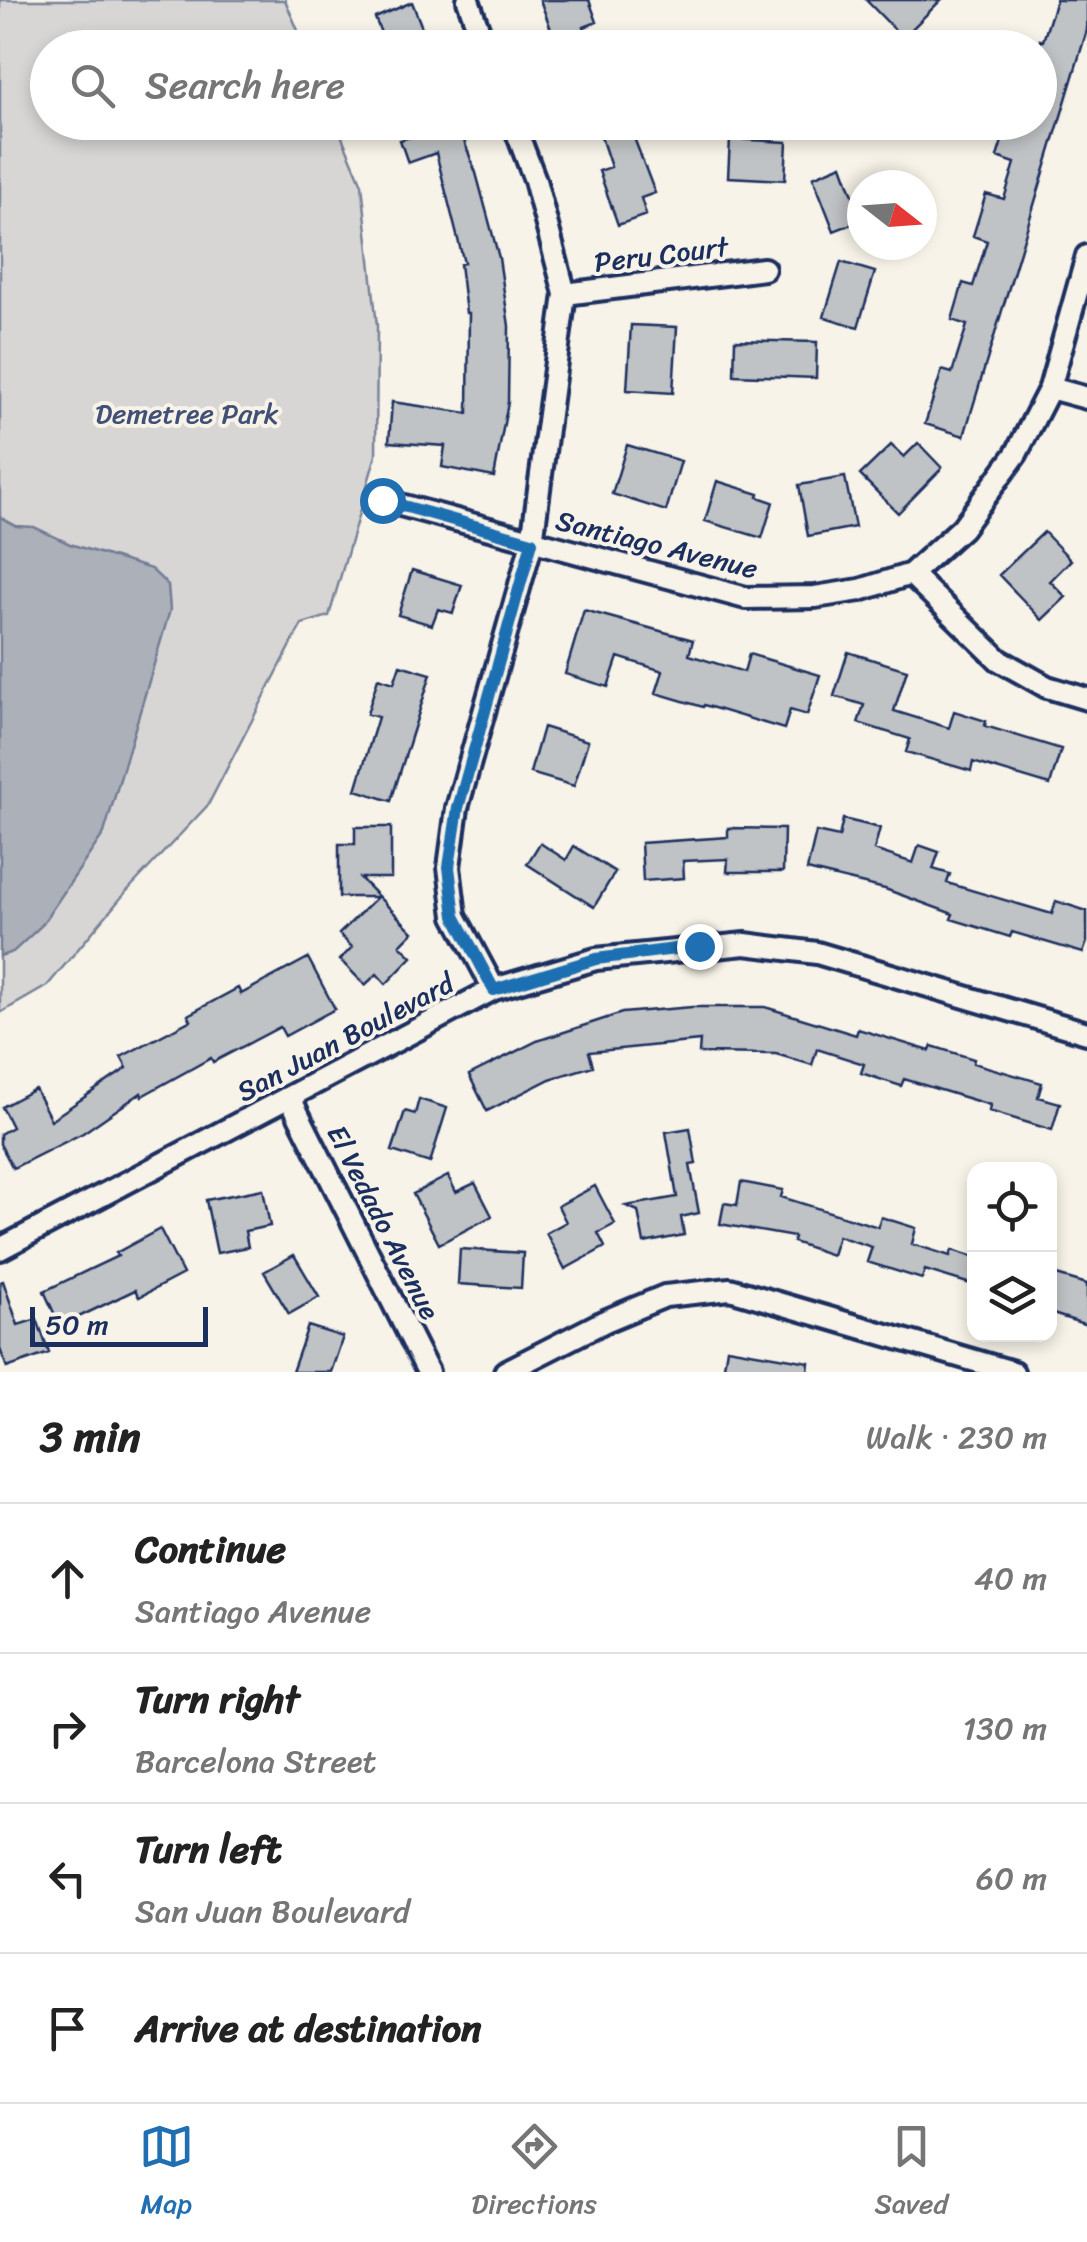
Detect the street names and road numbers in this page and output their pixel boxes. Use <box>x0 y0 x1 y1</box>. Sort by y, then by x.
street label: Peru Court <box>591 222 732 287</box>
street label: Santiago Avenue <box>551 496 763 593</box>
street label: San Juan Boulevard <box>228 958 465 1116</box>
street label: El Vedado Avenue <box>313 1116 454 1329</box>

